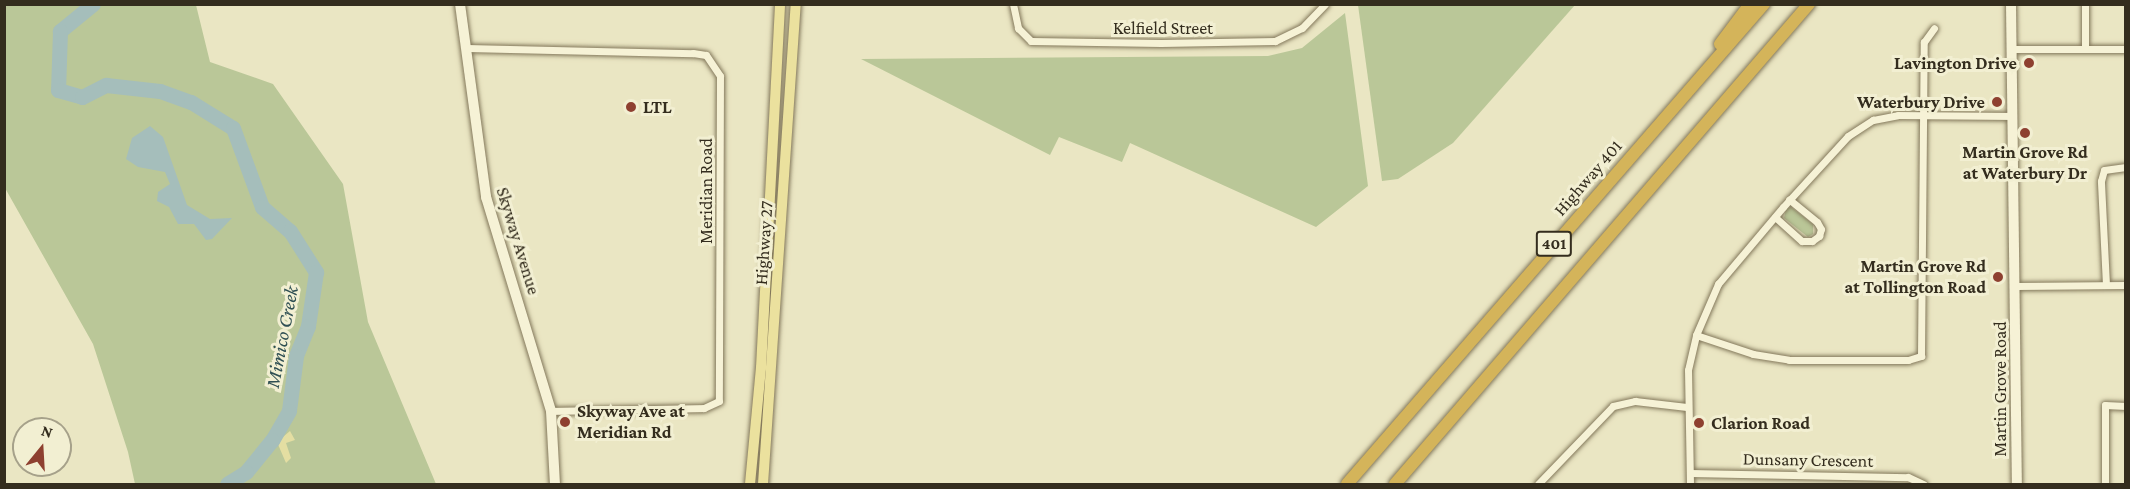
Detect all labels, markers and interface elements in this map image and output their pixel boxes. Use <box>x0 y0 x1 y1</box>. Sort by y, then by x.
street label: Kelfield Street <box>1113 17 1213 39</box>
place label: Lavington Drive <box>1894 52 2017 74</box>
marker: Lavington Drive <box>2022 56 2036 70</box>
place label: Waterbury Drive <box>1857 91 1985 113</box>
marker: Waterbury Drive <box>1990 95 2004 109</box>
place label: LTL <box>643 96 672 118</box>
marker: LTL <box>624 100 638 114</box>
marker: Martin Grove Rd at Waterbury Dr <box>2018 126 2032 140</box>
street label: Highway 401 <box>1549 136 1627 220</box>
street label: Meridian Road <box>695 138 717 244</box>
place label: Martin Grove Rd at Waterbury Dr <box>1962 142 2088 184</box>
street label: Skyway Avenue <box>491 185 545 297</box>
street label: Highway 27 <box>750 200 778 286</box>
road number: 401 <box>1534 231 1574 257</box>
place label: Martin Grove Rd at Tollington Road <box>1845 256 1986 298</box>
marker: Martin Grove Rd at Tollington Road <box>1991 270 2005 284</box>
water label: Mimico Creek <box>260 284 304 390</box>
street label: Martin Grove Road <box>1989 321 2011 457</box>
place label: Skyway Ave at Meridian Rd <box>577 401 685 444</box>
place label: Clarion Road <box>1711 412 1810 434</box>
marker: Skyway Ave at Meridian Rd <box>558 415 572 429</box>
marker: Clarion Road <box>1692 416 1706 430</box>
north arrow <box>12 417 72 477</box>
text: N <box>39 422 55 441</box>
street label: Dunsany Crescent <box>1743 448 1873 472</box>

